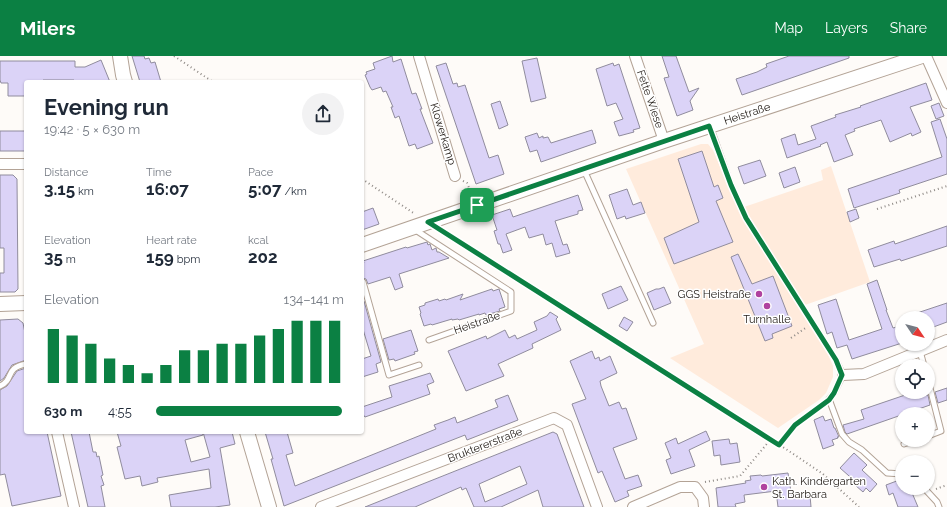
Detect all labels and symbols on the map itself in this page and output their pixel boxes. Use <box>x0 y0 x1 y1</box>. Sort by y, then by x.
street label: Fette Wiese <box>634 68 666 130</box>
street label: Heistraße <box>722 100 772 128</box>
street label: Klowerkamp <box>427 101 459 167</box>
pin <box>460 188 494 222</box>
place label: GGS Heistraße <box>678 288 752 301</box>
marker: GGS Heistraße <box>754 289 764 299</box>
marker: Turnhalle <box>762 301 772 311</box>
street label: Heistraße <box>452 309 502 337</box>
north arrow <box>895 311 935 351</box>
place label: Turnhalle <box>743 313 791 326</box>
street label: Bruktererstraße <box>446 425 525 465</box>
place label: Kath. Kindergarten St. Barbara <box>772 475 866 501</box>
marker: Kath. Kindergarten St. Barbara <box>759 482 769 492</box>

